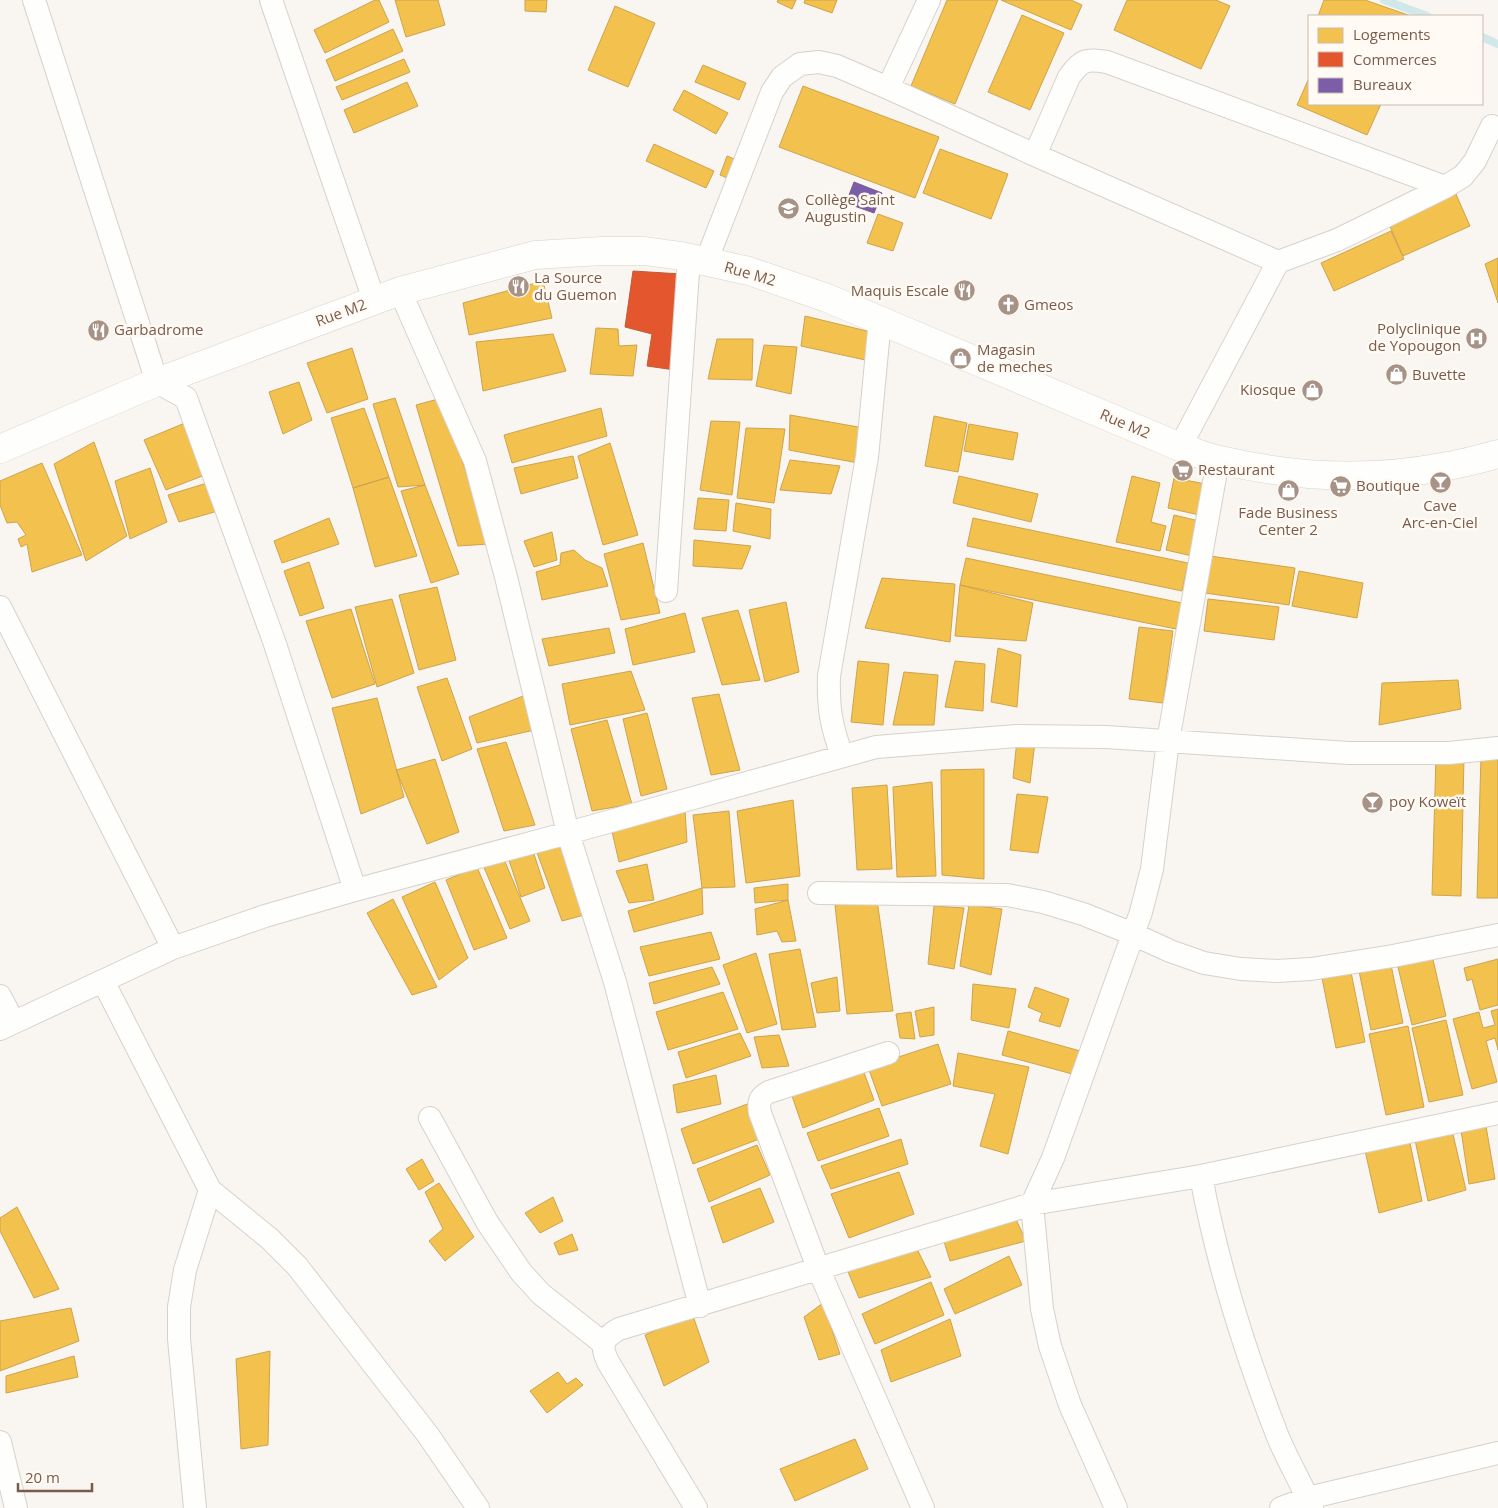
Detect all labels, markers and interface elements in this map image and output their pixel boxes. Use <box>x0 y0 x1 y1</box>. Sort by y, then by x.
legend <box>1308 15 1483 105</box>
text: Logements <box>1353 24 1430 44</box>
text: Commerces <box>1353 49 1437 69</box>
text: Bureaux <box>1353 74 1412 94</box>
place label: Collège Saint Augustin <box>805 189 895 226</box>
school or university icon: Collège Saint Augustin <box>777 197 801 221</box>
street label: Rue M2 <box>722 256 778 290</box>
place label: La Source du Guemon <box>534 267 617 304</box>
restaurant icon: La Source du Guemon <box>506 275 530 299</box>
restaurant icon: Maquis Escale <box>953 279 977 303</box>
place label: Maquis Escale <box>851 280 949 300</box>
church icon: Gmeos <box>996 293 1020 317</box>
street label: Rue M2 <box>312 294 369 330</box>
place label: Gmeos <box>1024 294 1073 314</box>
restaurant icon: Garbadrome <box>86 318 110 342</box>
place label: Polyclinique de Yopougon <box>1368 318 1461 355</box>
place label: Garbadrome <box>114 319 204 339</box>
hospital icon: Polyclinique de Yopougon <box>1465 326 1489 350</box>
place label: Magasin de meches <box>977 339 1053 376</box>
shop icon: Magasin de meches <box>949 347 973 371</box>
shop icon: Buvette <box>1384 363 1408 387</box>
place label: Buvette <box>1412 364 1466 384</box>
shop icon: Kiosque <box>1300 378 1324 402</box>
place label: Kiosque <box>1240 379 1296 399</box>
street label: Rue M2 <box>1097 404 1154 443</box>
supermarket icon: Restaurant <box>1170 458 1194 482</box>
place label: Restaurant <box>1198 459 1275 479</box>
bar icon: Cave Arc-en-Ciel <box>1428 471 1452 495</box>
supermarket icon: Boutique <box>1328 474 1352 498</box>
place label: Boutique <box>1356 475 1420 495</box>
shop icon: Fade Business Center 2 <box>1276 478 1300 502</box>
place label: Cave Arc-en-Ciel <box>1402 495 1478 532</box>
place label: Fade Business Center 2 <box>1238 502 1338 539</box>
bar icon: poy Koweït <box>1361 790 1385 814</box>
place label: poy Koweït <box>1389 791 1466 811</box>
scale bar <box>18 1460 91 1492</box>
text: 20 m <box>25 1467 60 1487</box>

